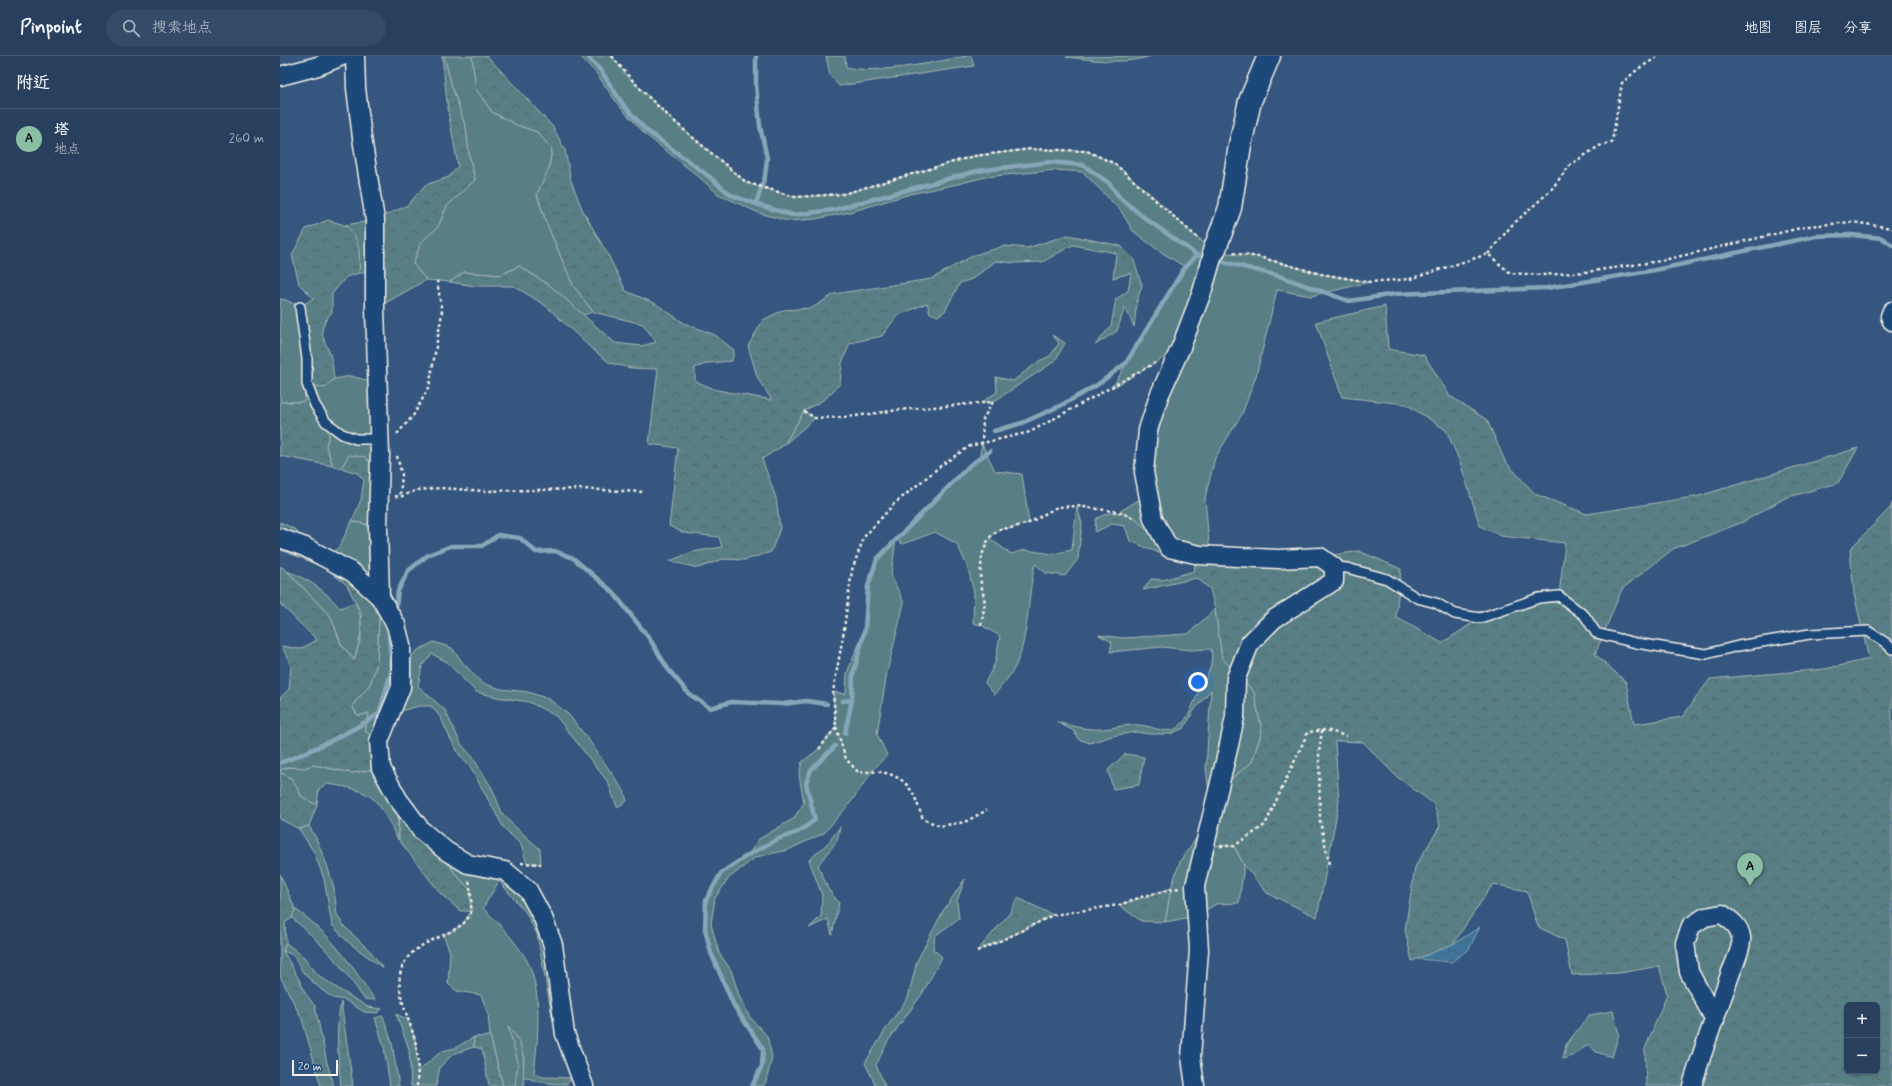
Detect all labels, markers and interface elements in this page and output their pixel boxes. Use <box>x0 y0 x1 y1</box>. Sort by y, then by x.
search box <box>106 10 386 46</box>
text: Pinpoint <box>20 15 82 40</box>
icon: search <box>120 17 142 39</box>
text: 搜索地点 <box>152 18 212 38</box>
text: 地图 <box>1744 19 1772 37</box>
text: 图层 <box>1794 19 1822 37</box>
text: 分享 <box>1844 19 1872 37</box>
text: 附近 <box>16 72 50 94</box>
text: 塔 <box>54 120 69 140</box>
text: A <box>25 130 33 147</box>
text: 260 m <box>229 130 264 147</box>
text: 地点 <box>54 141 80 158</box>
your location <box>1188 672 1208 692</box>
pin: A <box>1737 853 1763 886</box>
map controls <box>1844 1002 1880 1074</box>
button: + <box>1844 1002 1880 1038</box>
button: − <box>1844 1038 1880 1074</box>
scale bar <box>292 1058 338 1077</box>
text: 20 m <box>298 1060 321 1074</box>

